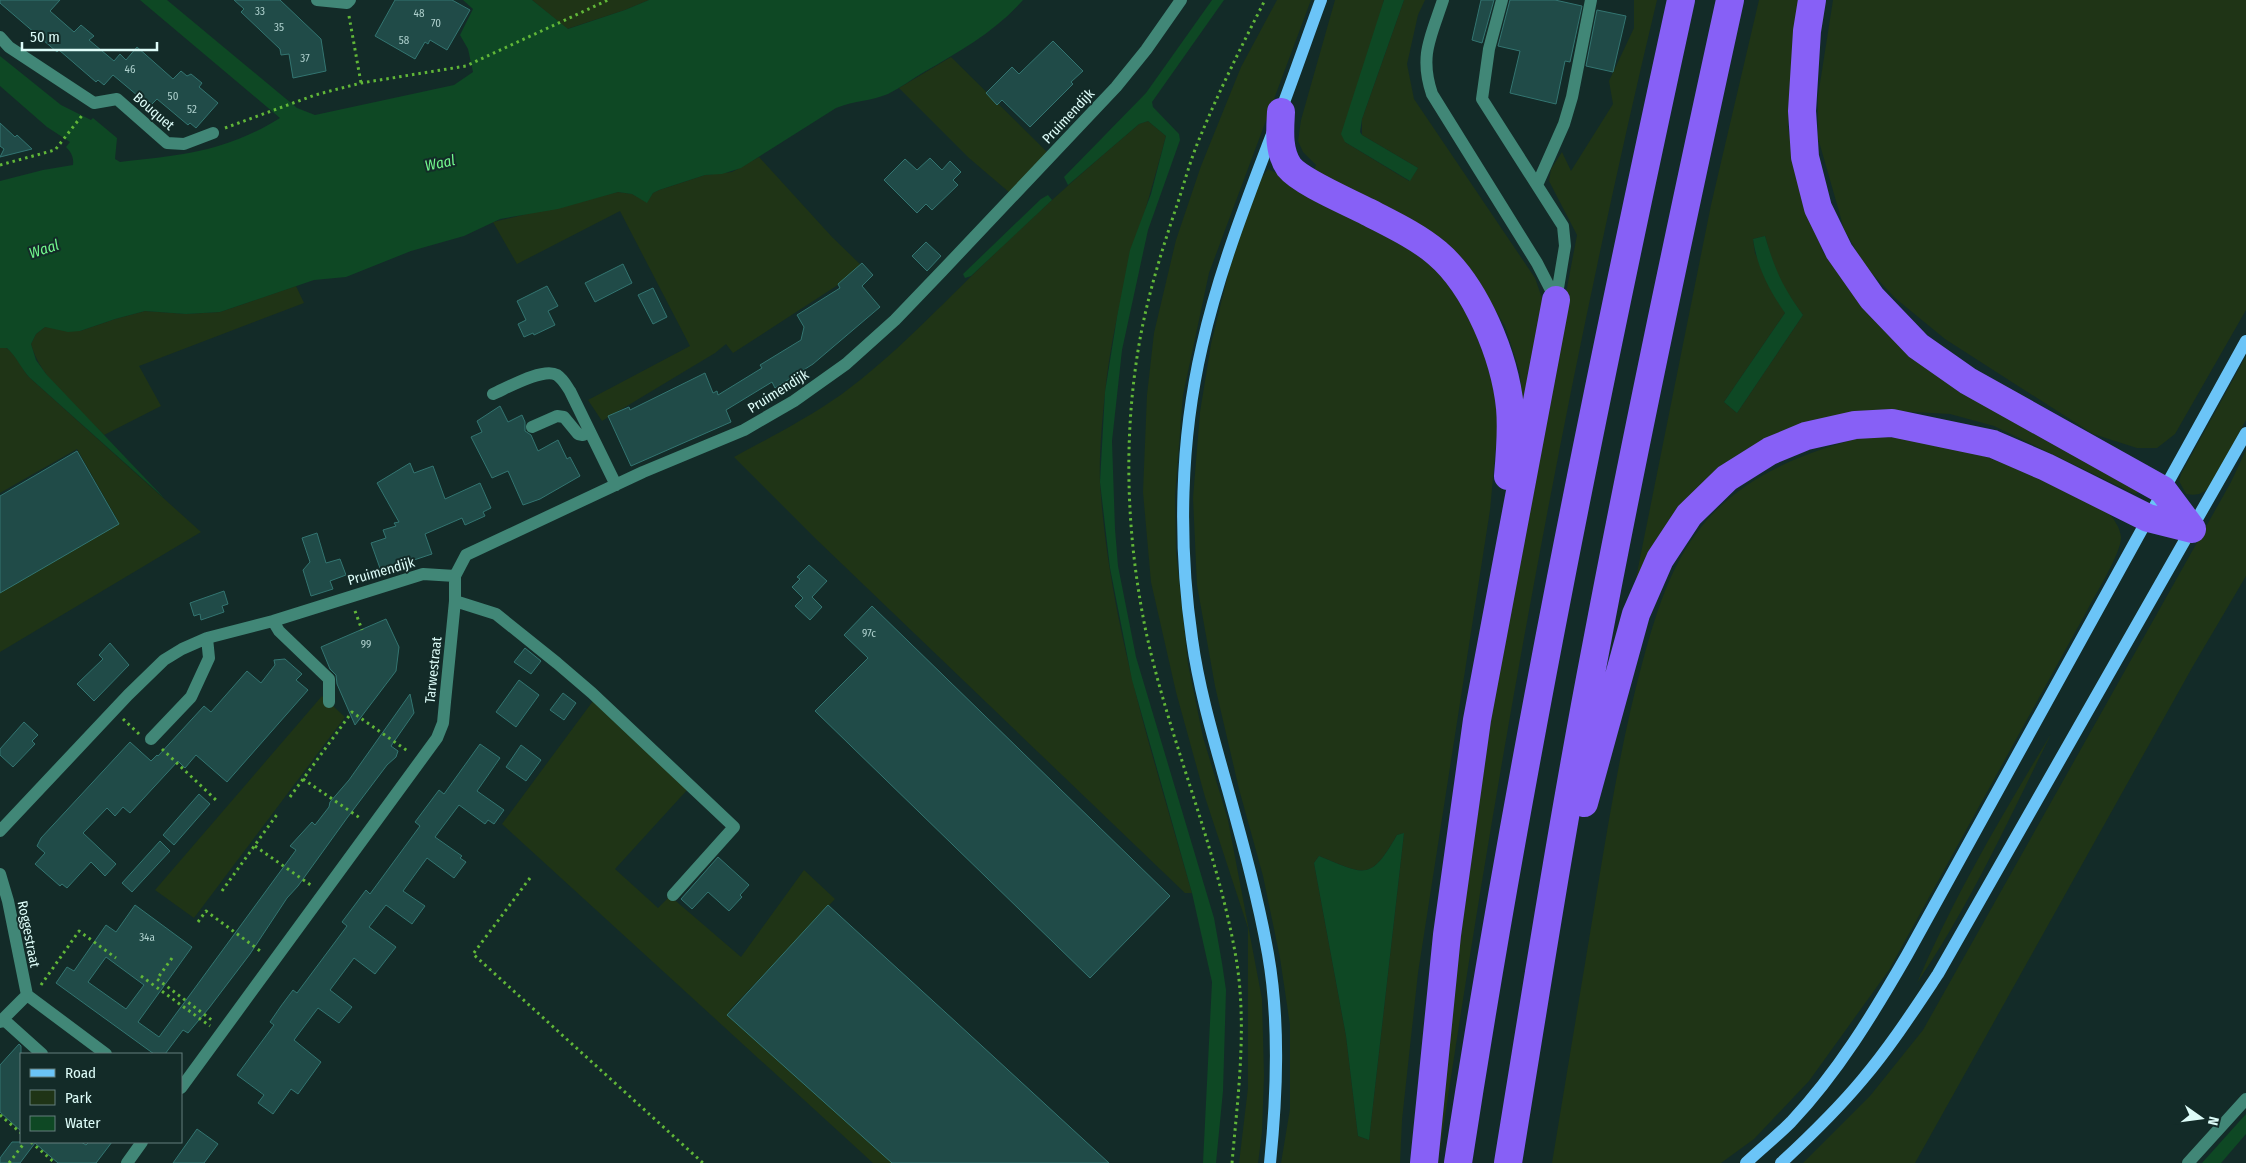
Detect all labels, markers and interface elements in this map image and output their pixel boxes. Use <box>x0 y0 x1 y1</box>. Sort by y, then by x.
house number: 33 <box>255 5 265 18</box>
house number: 48 <box>414 7 425 20</box>
house number: 70 <box>431 17 441 30</box>
scale bar <box>22 20 158 52</box>
house number: 35 <box>274 21 284 34</box>
text: 50 m <box>30 28 60 46</box>
house number: 58 <box>399 34 410 47</box>
house number: 37 <box>300 52 310 65</box>
house number: 46 <box>125 63 136 76</box>
street label: Pruimendijk <box>1039 85 1098 147</box>
street label: Bouquet <box>130 89 178 134</box>
house number: 50 <box>168 90 179 103</box>
house number: 52 <box>187 103 197 116</box>
water label: Waal <box>423 151 457 175</box>
water label: Waal <box>27 236 61 262</box>
street label: Pruimendijk <box>745 366 812 417</box>
street label: Pruimendijk <box>346 554 417 589</box>
house number: 97c <box>862 627 876 640</box>
street label: Tarwestraat <box>422 636 445 704</box>
house number: 99 <box>361 638 371 651</box>
street label: Roggestraat <box>14 899 43 969</box>
house number: 34a <box>139 931 155 944</box>
legend <box>20 1053 182 1143</box>
text: Road <box>65 1064 96 1082</box>
text: Park <box>65 1089 92 1107</box>
north arrow <box>2176 1093 2226 1143</box>
text: Water <box>65 1114 101 1132</box>
text: N <box>2204 1115 2222 1127</box>

